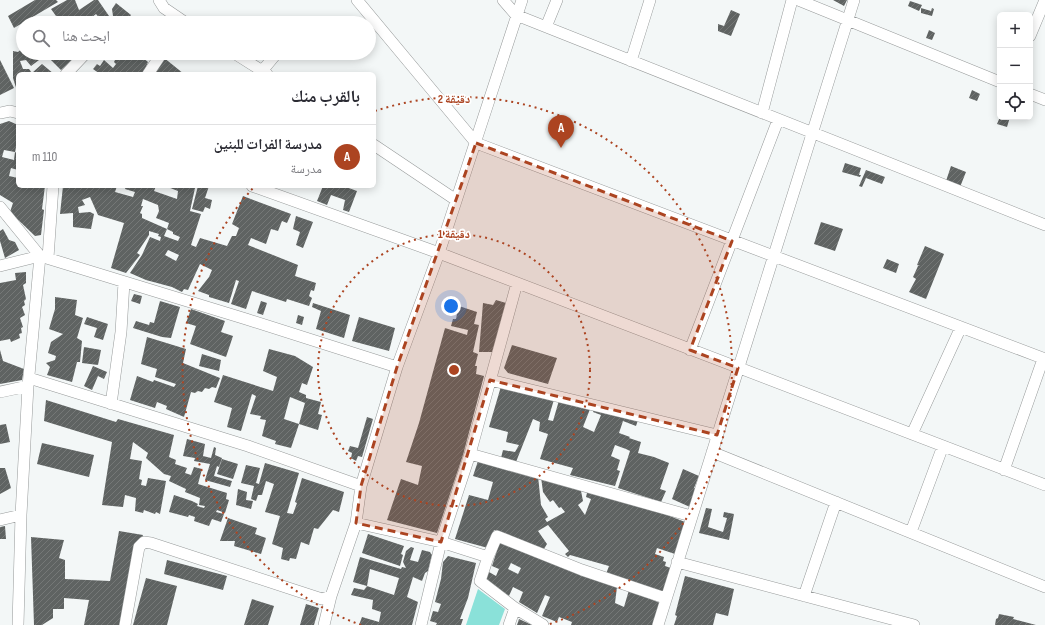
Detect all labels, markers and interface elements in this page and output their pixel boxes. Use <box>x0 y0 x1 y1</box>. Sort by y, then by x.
map controls <box>997 12 1033 120</box>
button: + <box>997 12 1033 48</box>
search box <box>16 16 376 60</box>
icon: search <box>30 27 52 49</box>
text: ابحث هنا <box>62 27 110 46</box>
button: − <box>997 48 1033 84</box>
button: locate <box>997 84 1033 120</box>
text: بالقرب منك <box>291 87 360 107</box>
text: 2 دقيقة <box>438 92 470 107</box>
pin: A <box>548 115 574 148</box>
text: مدرسة الفرات للبنين <box>214 135 322 154</box>
text: 110 m <box>32 149 57 165</box>
text: A <box>344 149 350 165</box>
text: مدرسة <box>290 161 322 177</box>
text: 1 دقيقة <box>438 227 470 242</box>
your location <box>441 296 461 316</box>
centre of rings <box>447 363 461 377</box>

